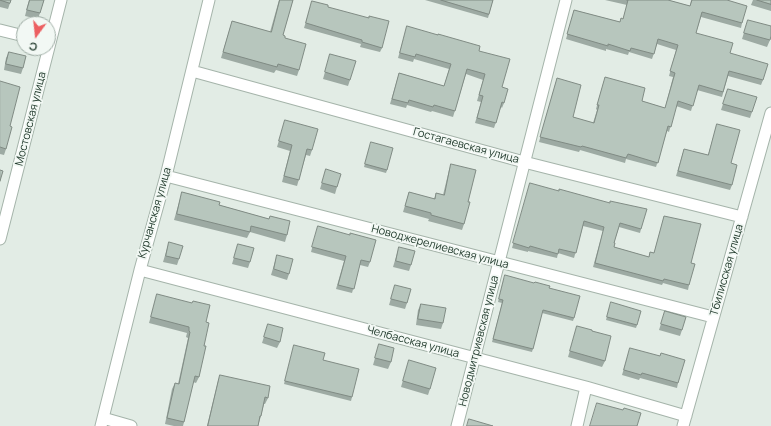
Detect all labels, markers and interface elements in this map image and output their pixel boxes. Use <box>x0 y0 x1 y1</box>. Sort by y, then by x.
north arrow <box>16 16 56 56</box>
text: С <box>27 39 39 55</box>
street label: Мостовская улица <box>13 71 49 167</box>
street label: Гостагаевская улица <box>412 125 520 167</box>
street label: Курчанская улица <box>136 166 174 260</box>
street label: Новоджерелиевская улица <box>370 222 510 272</box>
street label: Тбилисская улица <box>708 223 746 317</box>
street label: Новодмитриевская улица <box>456 274 502 408</box>
street label: Челбасская улица <box>365 323 461 361</box>

